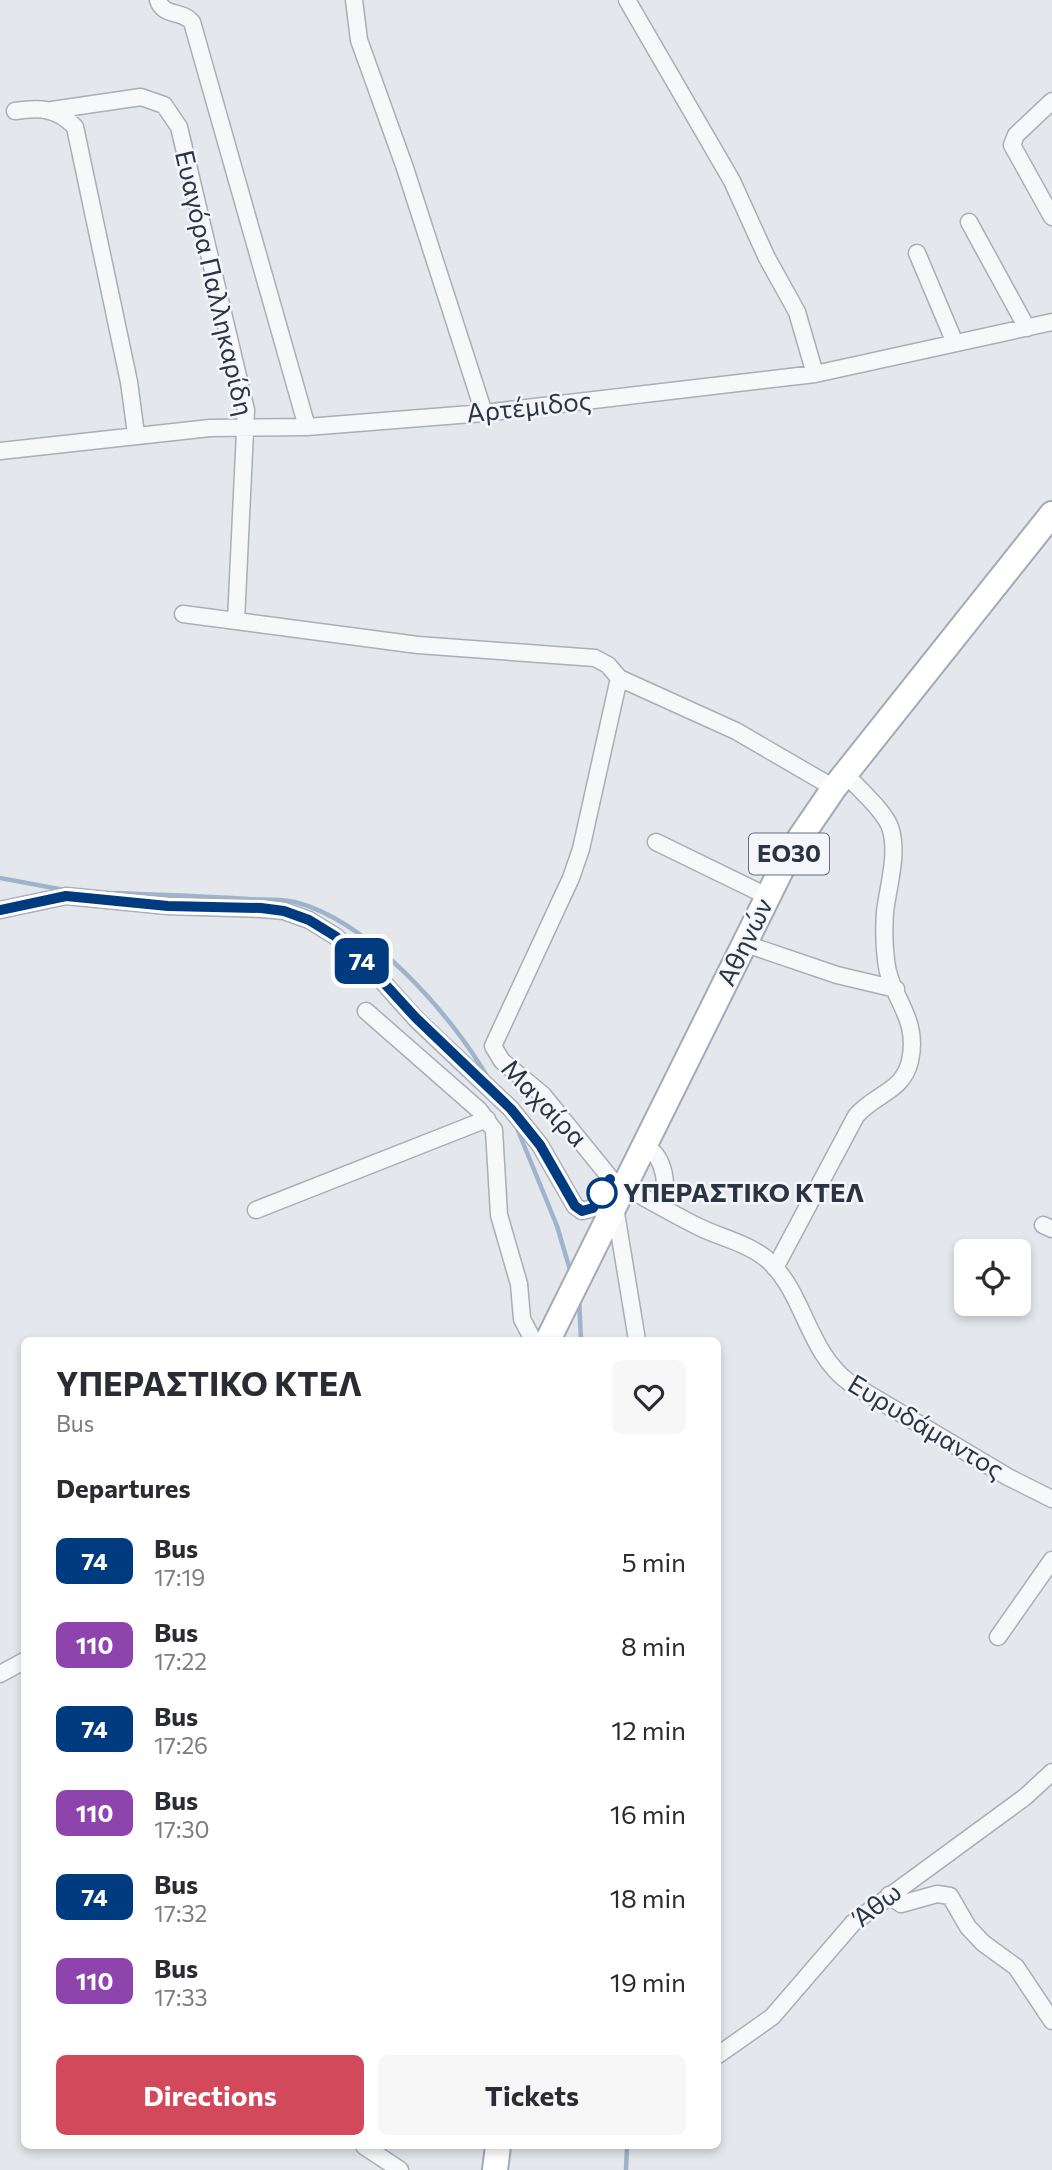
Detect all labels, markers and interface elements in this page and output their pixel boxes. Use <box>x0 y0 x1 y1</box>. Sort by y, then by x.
street label: Ευαγόρα Παλληκαρίδη <box>170 147 261 418</box>
street label: Αρτέμιδος <box>465 384 593 427</box>
road number: ΕΟ30 <box>749 834 829 874</box>
street label: Αθηνών <box>709 893 778 990</box>
line badge: 74 <box>330 938 394 984</box>
text: 74 <box>349 946 375 975</box>
street label: Μαχαίρα <box>496 1052 594 1152</box>
place label: ΥΠΕΡΑΣΤΙΚΟ ΚΤΕΛ <box>623 1176 864 1207</box>
marker: ΥΠΕΡΑΣΤΙΚΟ ΚΤΕΛ <box>587 1178 617 1208</box>
map controls <box>954 1239 1031 1316</box>
button: locate <box>954 1239 1031 1316</box>
button: heart <box>612 1360 686 1434</box>
text: ΥΠΕΡΑΣΤΙΚΟ ΚΤΕΛ <box>56 1362 362 1403</box>
street label: Ευρυδάμαντος <box>843 1367 1010 1484</box>
text: Bus <box>56 1409 94 1437</box>
text: Departures <box>56 1472 191 1503</box>
text: Bus <box>154 1532 198 1563</box>
text: 74 <box>81 1546 108 1575</box>
text: 5 min <box>622 1546 686 1577</box>
text: 17:19 <box>154 1563 205 1591</box>
text: Bus <box>154 1616 198 1647</box>
text: 110 <box>76 1630 113 1659</box>
text: 8 min <box>621 1630 686 1661</box>
text: 17:22 <box>154 1647 207 1675</box>
text: Bus <box>154 1700 198 1731</box>
text: 74 <box>81 1714 108 1743</box>
text: 12 min <box>611 1714 686 1745</box>
text: 17:26 <box>154 1731 208 1759</box>
text: Bus <box>154 1784 198 1815</box>
text: 110 <box>76 1798 113 1827</box>
text: 16 min <box>610 1798 686 1829</box>
text: 17:30 <box>154 1815 210 1843</box>
text: Bus <box>154 1868 198 1899</box>
street label: Άθω <box>845 1875 906 1933</box>
text: 74 <box>81 1882 108 1911</box>
text: 18 min <box>610 1882 686 1913</box>
text: 17:32 <box>154 1899 207 1927</box>
text: Bus <box>154 1952 198 1983</box>
text: 110 <box>76 1966 113 1995</box>
text: 19 min <box>610 1966 686 1997</box>
text: 17:33 <box>154 1983 208 2011</box>
button: Directions <box>56 2055 364 2135</box>
button: Tickets <box>378 2055 686 2135</box>

